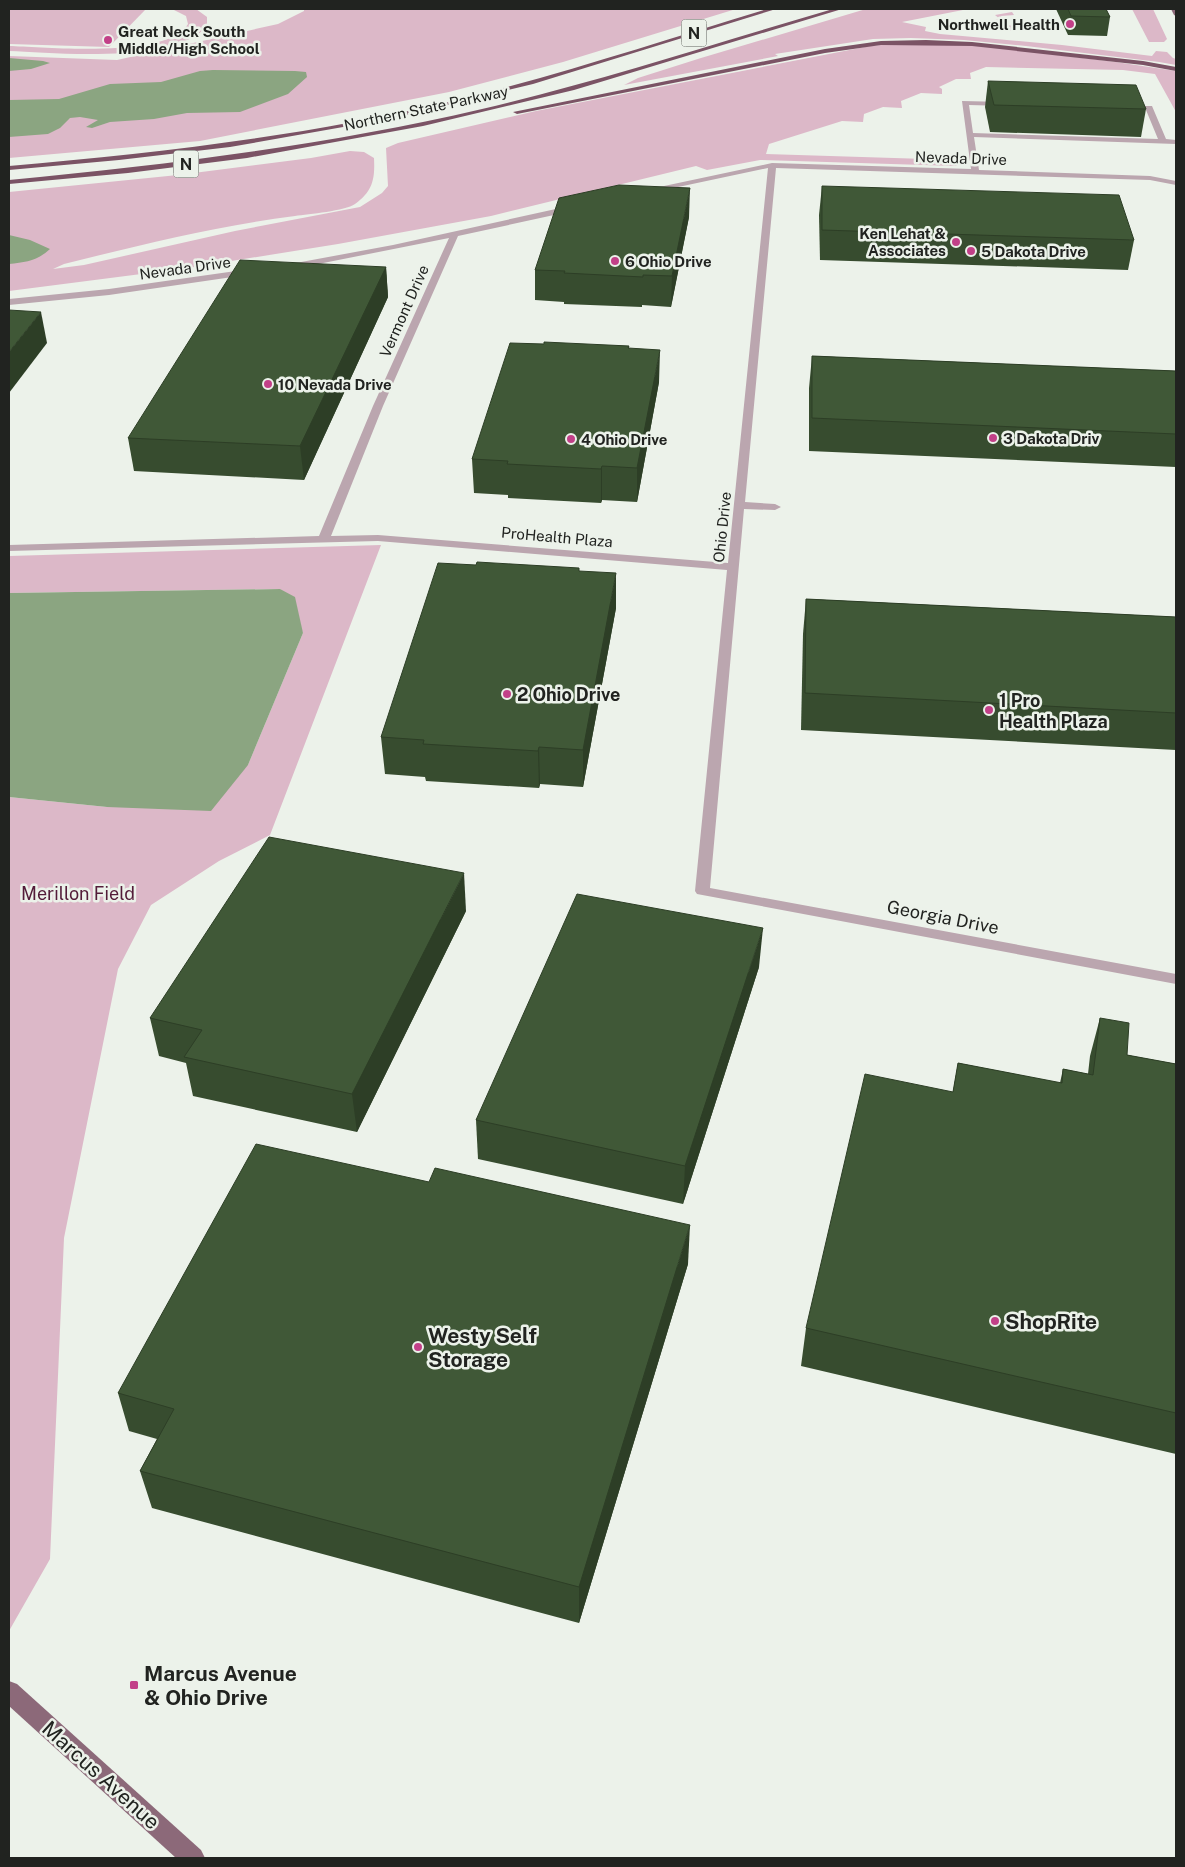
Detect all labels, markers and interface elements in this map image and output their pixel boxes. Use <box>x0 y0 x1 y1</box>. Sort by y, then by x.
place label: Northwell Health <box>938 16 1060 33</box>
marker: Northwell Health <box>1064 18 1076 30</box>
road number: N <box>682 19 706 46</box>
place label: Great Neck South Middle/High School <box>118 23 260 57</box>
marker: Great Neck South Middle/High School <box>102 34 114 46</box>
street label: Northern State Parkway <box>342 82 510 134</box>
street label: Nevada Drive <box>915 148 1007 168</box>
road number: N <box>174 150 198 178</box>
place label: Ken Lehat & Associates <box>859 225 946 259</box>
marker: Ken Lehat & Associates <box>950 236 962 248</box>
place label: 5 Dakota Drive <box>981 243 1086 260</box>
marker: 5 Dakota Drive <box>965 245 977 257</box>
street label: Nevada Drive <box>138 253 232 283</box>
place label: 6 Ohio Drive <box>625 253 712 270</box>
marker: 6 Ohio Drive <box>609 255 621 267</box>
street label: Vermont Drive <box>376 262 432 360</box>
place label: 10 Nevada Drive <box>278 376 392 393</box>
marker: 10 Nevada Drive <box>262 378 274 390</box>
place label: 3 Dakota Driv <box>1003 430 1099 447</box>
place label: 4 Ohio Drive <box>581 431 668 448</box>
marker: 3 Dakota Driv <box>987 432 999 444</box>
marker: 4 Ohio Drive <box>565 433 577 445</box>
street label: Ohio Drive <box>710 491 734 563</box>
street label: ProHealth Plaza <box>501 524 613 550</box>
place label: 2 Ohio Drive <box>517 684 620 705</box>
marker: 2 Ohio Drive <box>501 688 513 700</box>
place label: 1 Pro Health Plaza <box>999 690 1108 732</box>
marker: 1 Pro Health Plaza <box>983 704 995 716</box>
park label: Merillon Field <box>21 883 135 904</box>
street label: Georgia Drive <box>885 896 1001 938</box>
place label: ShopRite <box>1005 1309 1097 1334</box>
marker: ShopRite <box>989 1315 1001 1327</box>
place label: Westy Self Storage <box>428 1323 537 1372</box>
marker: Westy Self Storage <box>412 1341 424 1353</box>
place label: Marcus Avenue & Ohio Drive <box>144 1661 297 1710</box>
marker: Marcus Avenue & Ohio Drive <box>128 1679 140 1691</box>
street label: Marcus Avenue <box>37 1716 165 1834</box>

